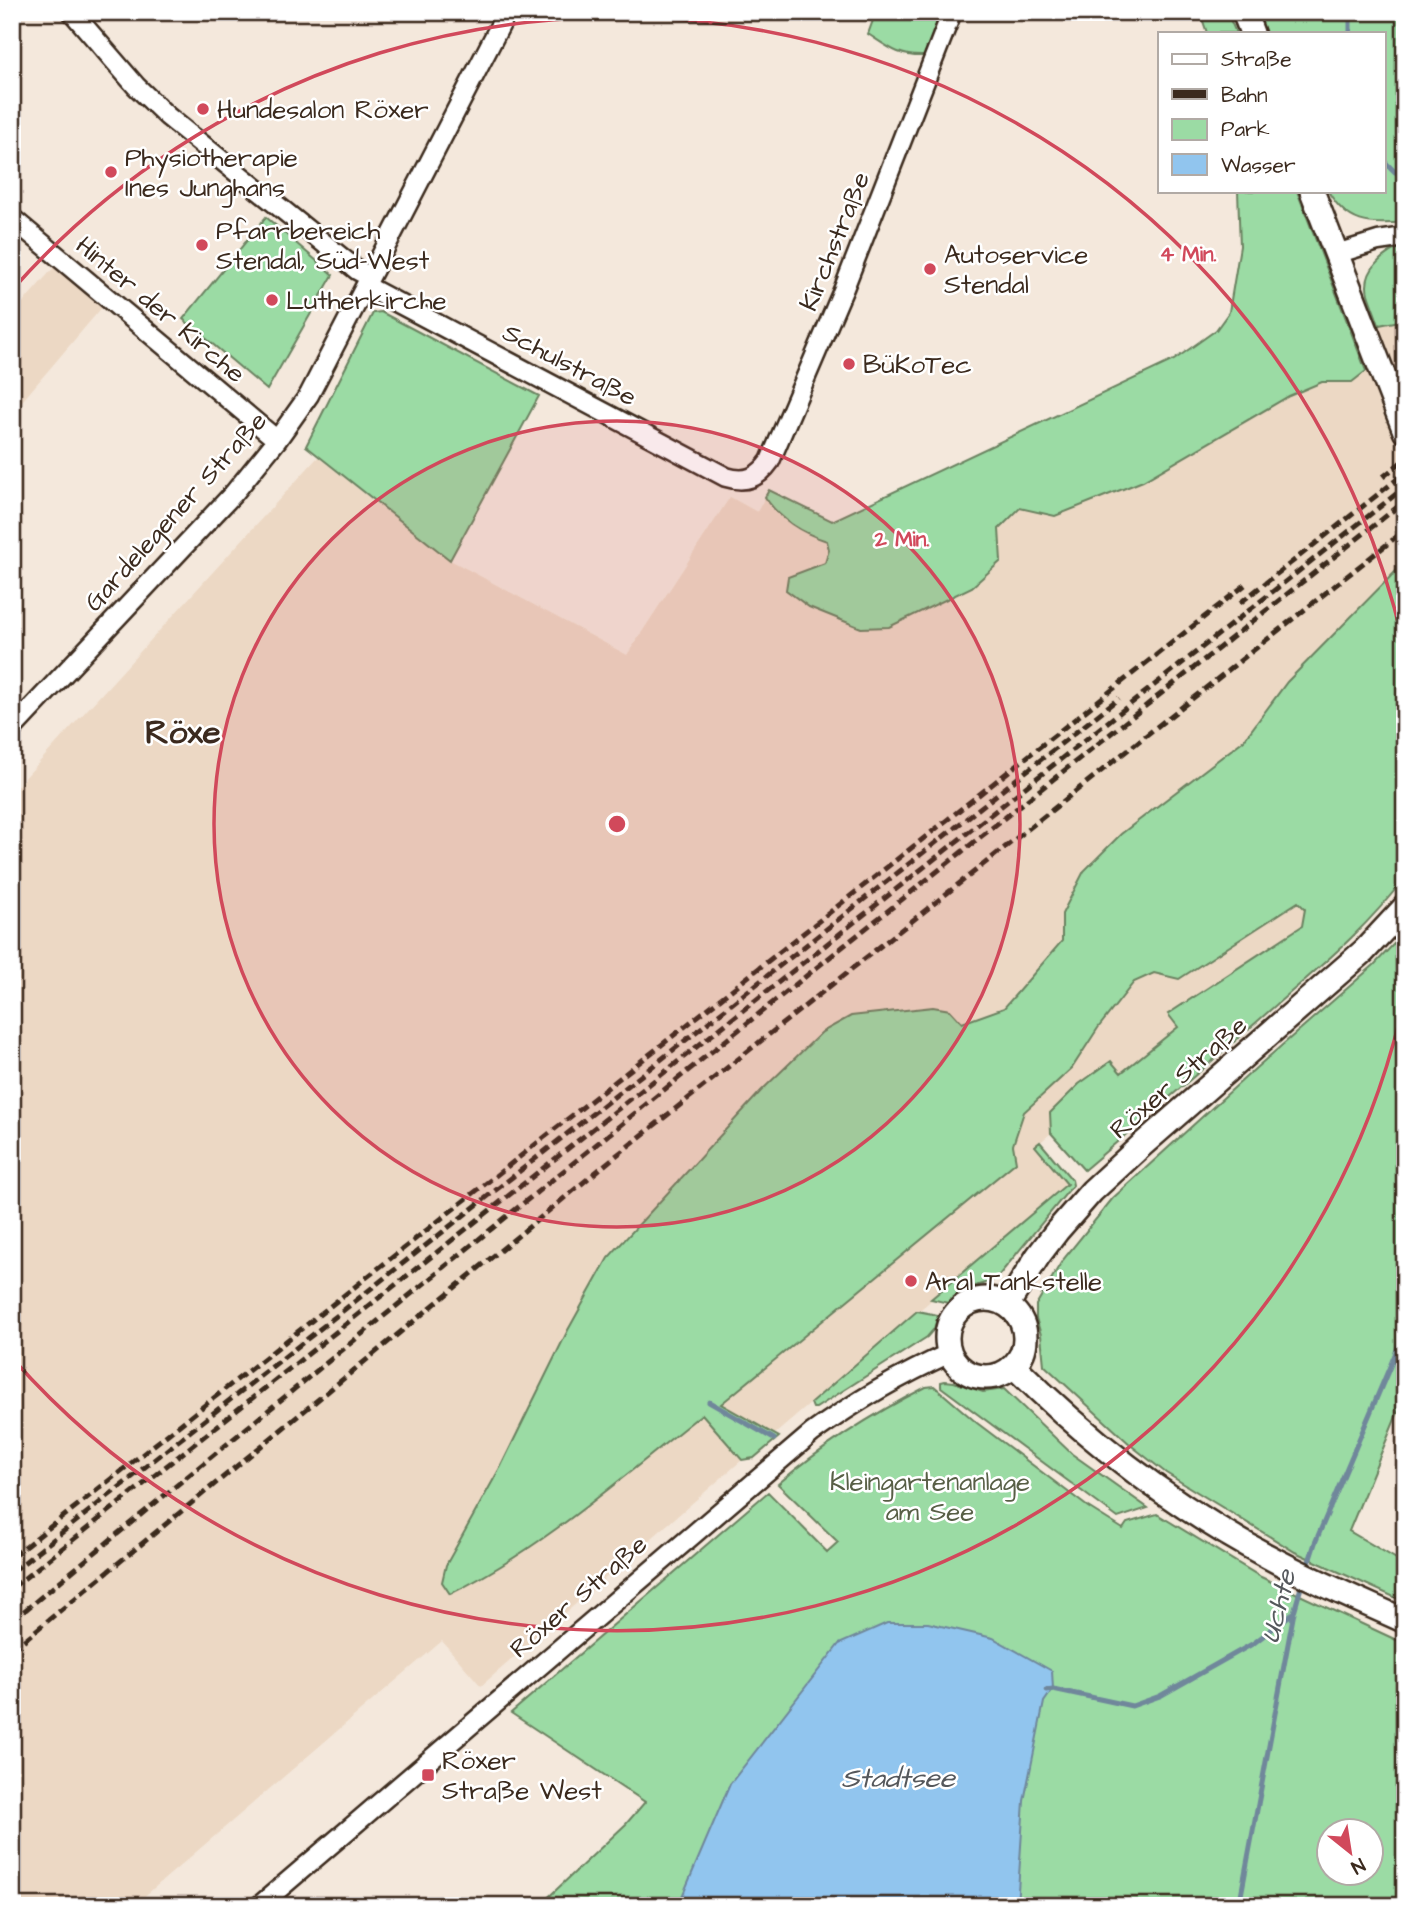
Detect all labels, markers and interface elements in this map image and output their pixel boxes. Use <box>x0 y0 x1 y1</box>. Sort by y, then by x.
legend <box>1158 32 1386 192</box>
text: Straße <box>1221 45 1292 74</box>
text: Bahn <box>1221 81 1268 110</box>
place label: Hundesalon Röxer <box>217 92 429 128</box>
marker: Hundesalon Röxer <box>195 101 211 117</box>
text: Park <box>1221 115 1270 144</box>
place label: Physiotherapie Ines Junghans <box>125 140 298 208</box>
text: Wasser <box>1221 151 1296 180</box>
marker: Physiotherapie Ines Junghans <box>103 164 119 180</box>
street label: Kirchstraße <box>791 166 879 316</box>
place label: Pfarrbereich Stendal, Süd-West <box>216 213 430 279</box>
street label: Hinter der Kirche <box>68 228 253 392</box>
marker: Pfarrbereich Stendal, Süd-West <box>194 237 210 253</box>
place label: Autoservice Stendal <box>944 237 1088 303</box>
text: 4 Min. <box>1160 240 1216 269</box>
marker: Autoservice Stendal <box>922 261 938 277</box>
place label: Lutherkirche <box>286 283 447 319</box>
marker: Lutherkirche <box>264 292 280 308</box>
street label: Schulstraße <box>496 314 643 415</box>
place label: BüKoTec <box>863 347 972 383</box>
marker: BüKoTec <box>841 356 857 372</box>
street label: Gardelegener Straße <box>76 404 277 621</box>
text: 2 Min. <box>874 525 929 554</box>
district label: Röxe <box>145 710 221 756</box>
centre of rings <box>605 812 629 836</box>
street label: Röxer Straße <box>1102 1008 1255 1148</box>
place label: Aral Tankstelle <box>925 1264 1102 1300</box>
marker: Aral Tankstelle <box>903 1273 919 1289</box>
park label: Kleingartenanlage am See <box>830 1464 1030 1530</box>
street label: Röxer Straße <box>502 1527 655 1667</box>
water label: Uchte <box>1251 1564 1307 1647</box>
place label: Röxer Straße West <box>442 1743 602 1809</box>
water label: Stadtsee <box>841 1759 957 1798</box>
marker: Röxer Straße West <box>420 1767 436 1783</box>
north arrow <box>1316 1816 1386 1886</box>
text: N <box>1346 1851 1370 1880</box>

